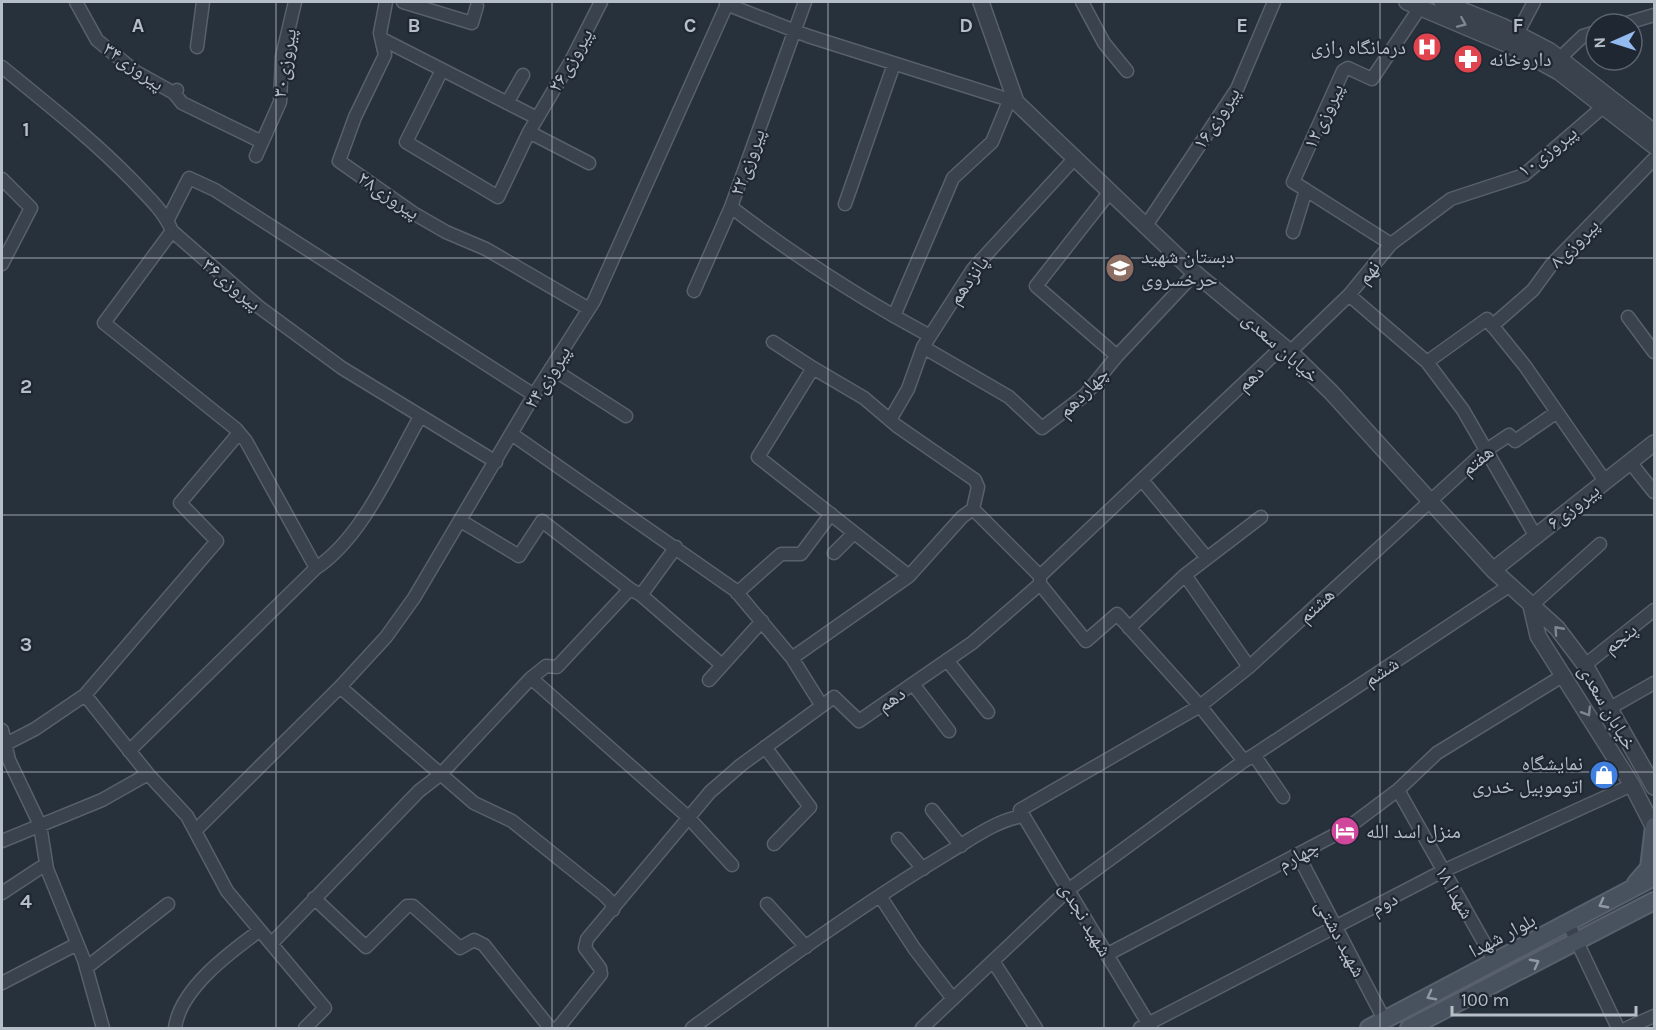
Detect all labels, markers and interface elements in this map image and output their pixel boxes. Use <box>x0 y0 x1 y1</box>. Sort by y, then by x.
north arrow <box>1584 12 1644 72</box>
text: A <box>132 14 145 37</box>
text: B <box>408 14 420 37</box>
text: C <box>684 14 696 37</box>
text: D <box>959 14 973 37</box>
text: E <box>1236 14 1248 37</box>
text: F <box>1513 14 1524 37</box>
one-way arrow <box>1455 16 1466 28</box>
street label: پیروزی۲۶ <box>543 24 598 96</box>
street label: پیروزی۳۰ <box>268 27 301 99</box>
hospital icon: درمانگاه رازی <box>1411 31 1443 63</box>
place label: درمانگاه رازی <box>1311 36 1406 59</box>
street label: پیروزی۳۴ <box>99 37 169 96</box>
text: N <box>1590 37 1609 49</box>
pharmacy icon: داروخانه <box>1452 43 1484 75</box>
place label: داروخانه <box>1489 48 1551 71</box>
street label: پیروزی۱۲ <box>1298 80 1349 153</box>
street label: پیروزی۱۶ <box>1188 83 1245 154</box>
text: 1 <box>22 118 30 141</box>
street label: پیروزی۱۰ <box>1513 121 1582 182</box>
street label: پیروزی۲۲ <box>725 125 770 199</box>
street label: پیروزی۲۸ <box>353 166 424 225</box>
street label: پیروزی۸ <box>1545 214 1604 273</box>
place label: دبستان شهید حرخسروی <box>1141 245 1234 291</box>
street label: پانزدهم <box>943 251 995 310</box>
school or university icon: دبستان شهید حرخسروی <box>1104 252 1136 284</box>
street label: پیروزی۳۶ <box>198 253 266 316</box>
street label: نهم <box>1352 256 1386 290</box>
street label: خیابان سعدی <box>1238 307 1324 388</box>
street label: پیروزی۲۴ <box>519 342 576 413</box>
street label: دهم <box>1232 360 1270 398</box>
street label: چهاردهم <box>1053 362 1115 424</box>
text: 2 <box>20 375 32 398</box>
street label: هفتم <box>1456 440 1500 482</box>
street label: پیروزی۶ <box>1542 479 1604 534</box>
street label: هشتم <box>1293 583 1341 629</box>
street label: پنجم <box>1599 618 1643 660</box>
one-way arrow <box>1554 626 1565 637</box>
text: 3 <box>20 633 32 656</box>
street label: ششم <box>1360 652 1404 693</box>
street label: خیابان سعدی <box>1574 660 1641 755</box>
street label: دهم <box>873 682 911 719</box>
one-way arrow <box>1580 706 1592 716</box>
place label: نمایشگاه اتوموبیل خدری <box>1472 752 1583 798</box>
shop icon: نمایشگاه اتوموبیل خدری <box>1588 759 1620 791</box>
hotel icon: منزل اسد الله <box>1329 815 1361 847</box>
place label: منزل اسد الله <box>1366 820 1461 843</box>
street label: چهارم <box>1274 835 1324 877</box>
street label: شهدا ۱۸ <box>1430 861 1479 923</box>
street label: شهید نجدی <box>1054 878 1117 961</box>
street label: دوم <box>1367 887 1403 922</box>
text: 4 <box>20 890 32 913</box>
street label: شهید دشتی <box>1311 895 1371 981</box>
one-way arrow <box>1598 897 1609 908</box>
street label: بلوار شهدا <box>1465 908 1539 963</box>
one-way arrow <box>1529 958 1540 970</box>
scale bar <box>1452 979 1636 1017</box>
one-way arrow <box>1426 989 1437 1001</box>
text: 100 m <box>1461 989 1509 1011</box>

